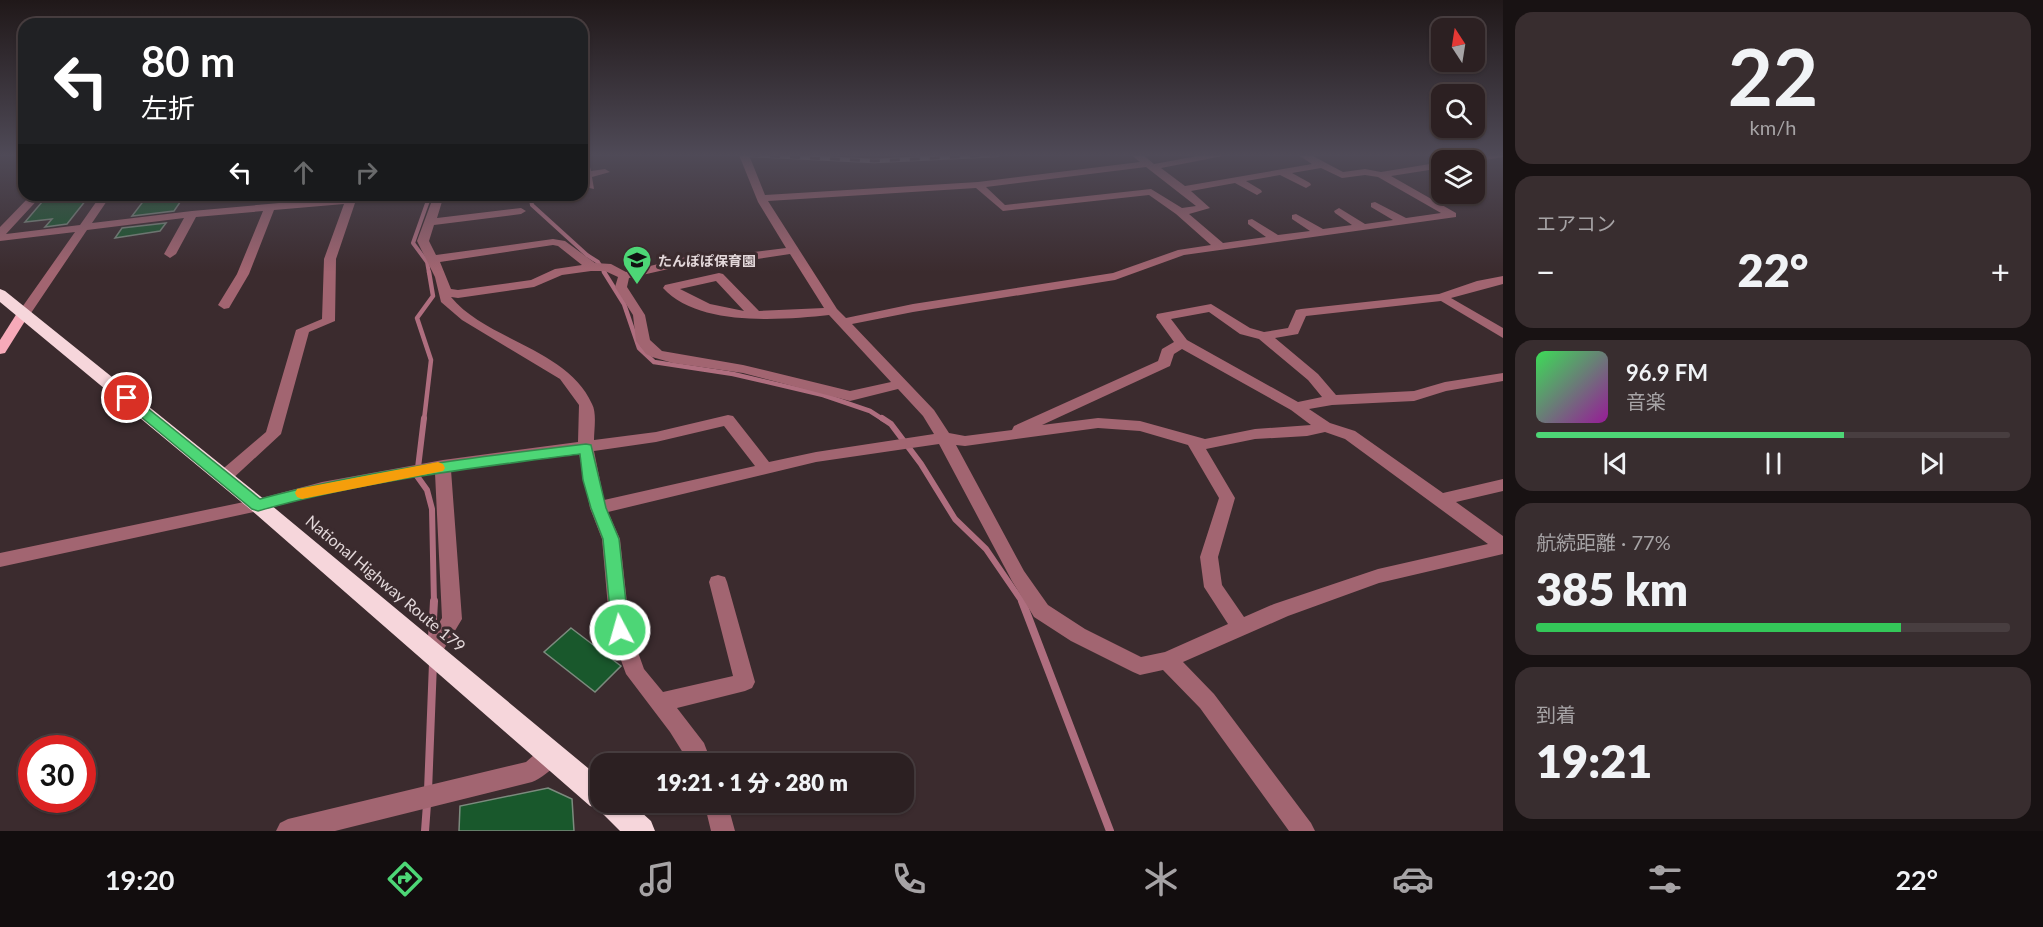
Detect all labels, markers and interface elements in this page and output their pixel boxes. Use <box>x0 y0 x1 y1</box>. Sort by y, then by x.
north arrow <box>1431 18 1485 72</box>
map controls <box>1431 18 1485 204</box>
text: 22 <box>1728 29 1818 123</box>
text: 80 m <box>141 36 235 86</box>
icon: left <box>42 42 120 120</box>
button: search <box>1431 84 1485 138</box>
text: 左折 <box>141 91 195 124</box>
text: km/h <box>1750 115 1796 139</box>
button: layers <box>1431 150 1485 204</box>
icon: left <box>224 156 257 189</box>
icon: ahead <box>287 156 320 189</box>
icon: right <box>350 156 383 189</box>
text: エアコン <box>1536 211 1616 235</box>
text: 22° <box>1738 243 1808 297</box>
school or university icon: たんぽぽ保育園 <box>621 244 653 286</box>
text: − <box>1536 251 1555 291</box>
text: + <box>1991 251 2010 291</box>
place label: たんぽぽ保育園 <box>658 252 756 269</box>
text: 96.9 FM <box>1626 359 1708 386</box>
pin <box>101 372 152 423</box>
icon: arrive <box>110 381 143 414</box>
text: 音楽 <box>1626 389 1666 413</box>
icon: previous <box>1599 447 1632 480</box>
icon: pause <box>1757 447 1790 480</box>
icon: next <box>1915 447 1948 480</box>
street label: National Highway Route 179 <box>302 511 470 655</box>
text: 航続距離 · 77% <box>1536 530 1671 554</box>
text: 385 km <box>1536 562 1688 616</box>
position arrow <box>588 598 652 662</box>
text: 到着 <box>1536 702 1576 726</box>
text: 19:21 <box>1536 734 1652 788</box>
speed limit sign: 30 <box>18 735 96 813</box>
text: 19:21 · 1 分 · 280 m <box>656 769 848 796</box>
icon: directions <box>384 858 426 900</box>
icon: music <box>636 858 678 900</box>
icon: phone <box>888 858 930 900</box>
icon: climate <box>1140 858 1182 900</box>
icon: car <box>1392 858 1434 900</box>
icon: filters <box>1644 858 1686 900</box>
text: 19:20 <box>105 863 175 896</box>
text: 22° <box>1895 863 1938 896</box>

